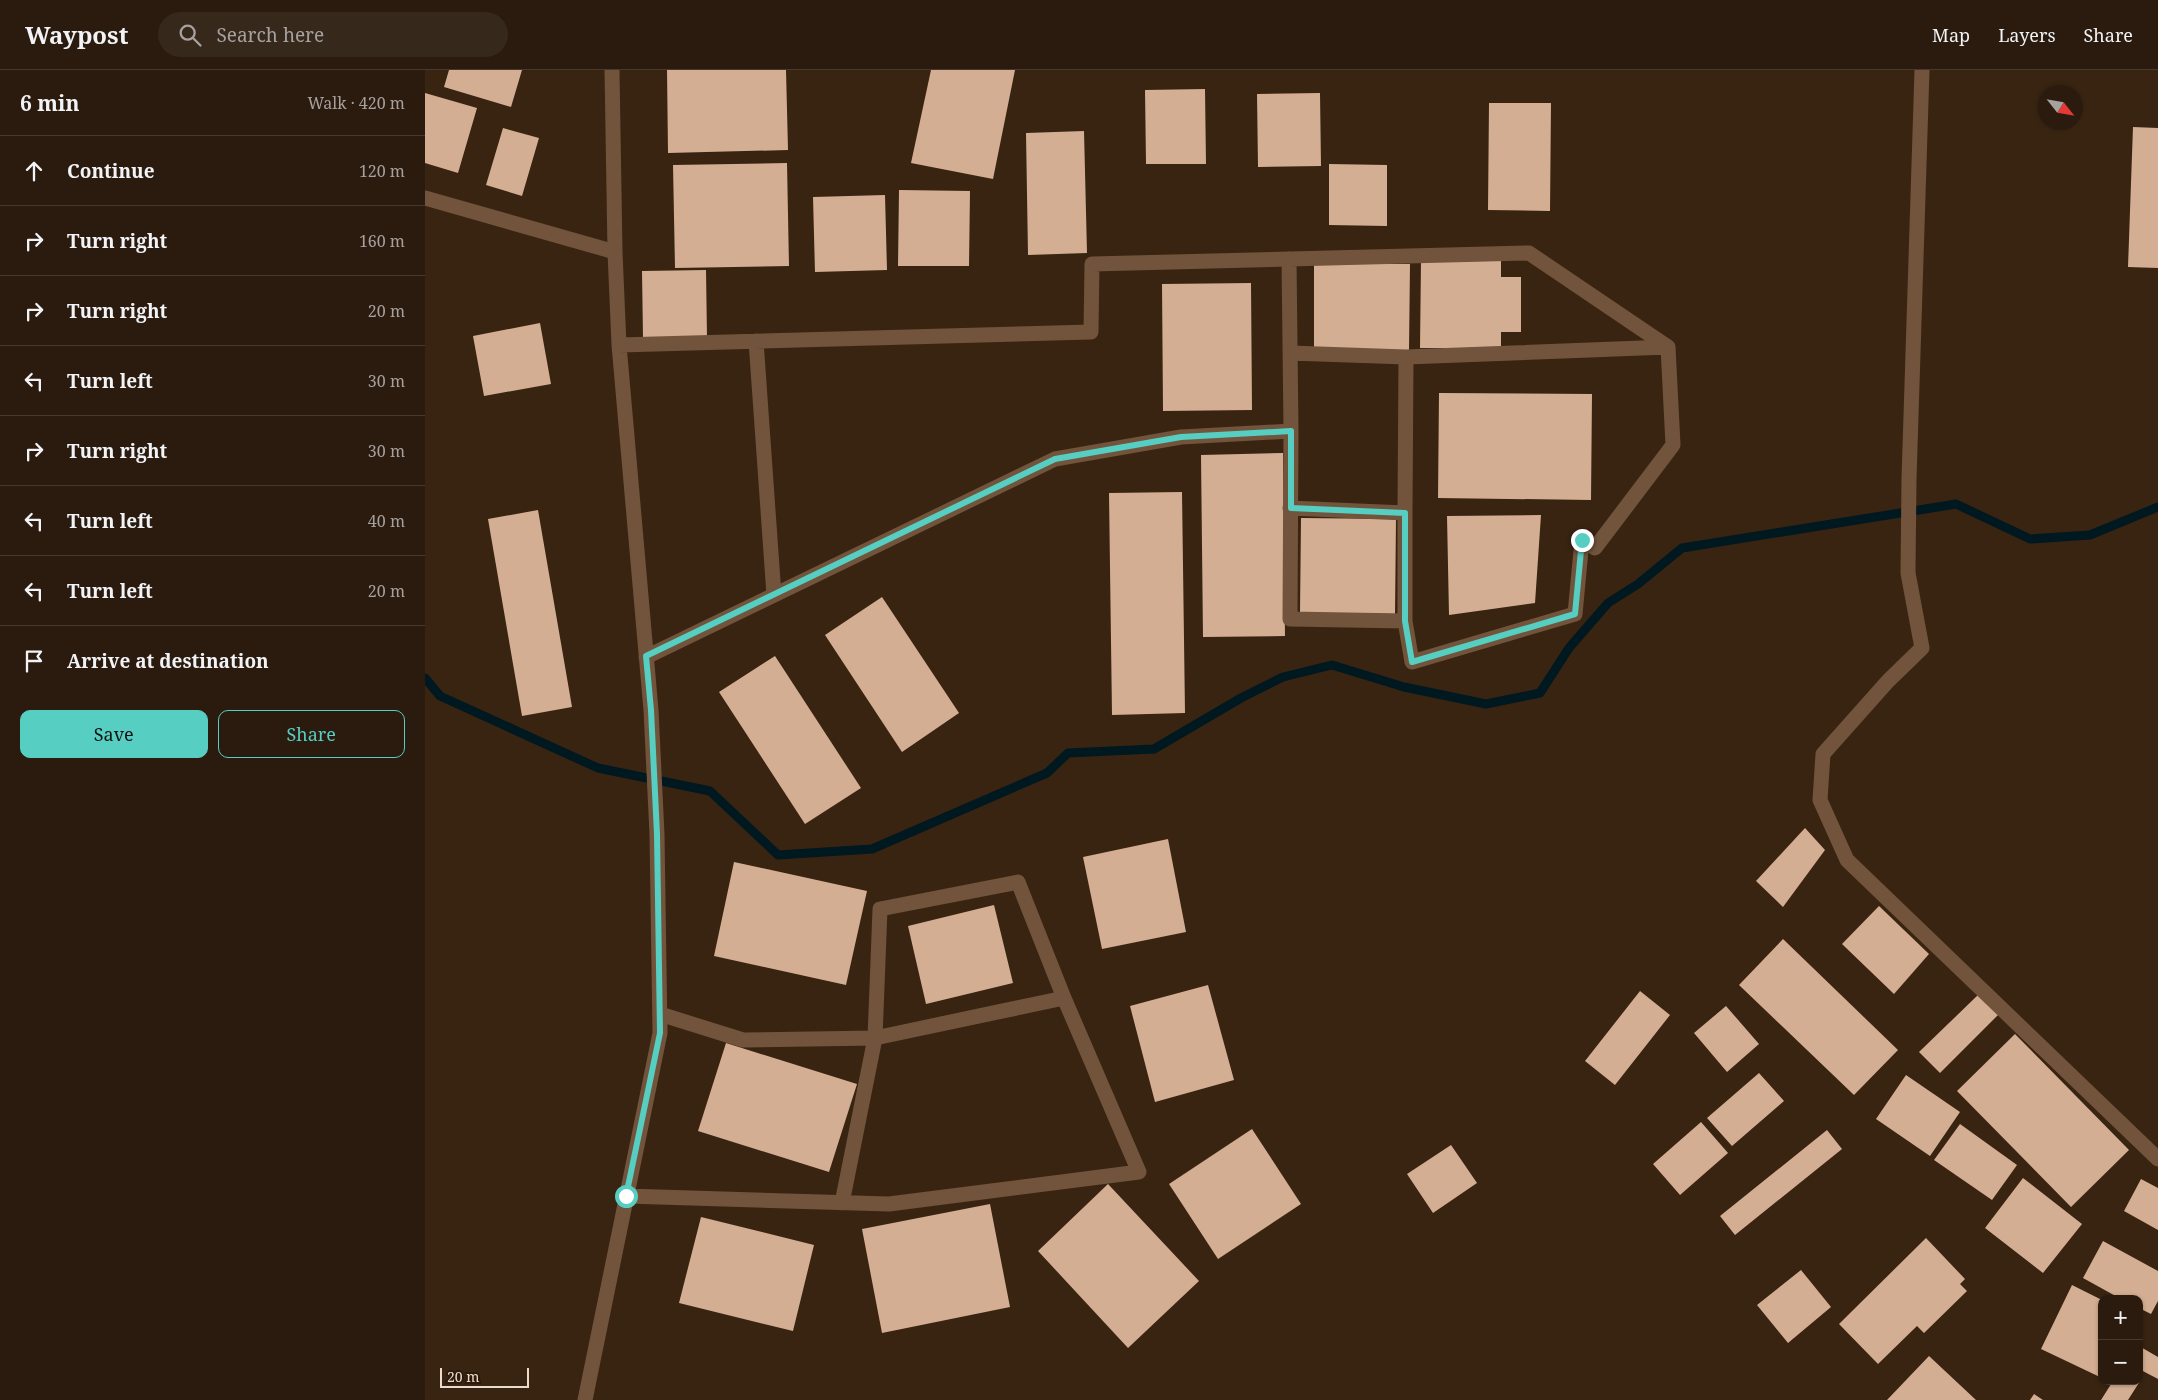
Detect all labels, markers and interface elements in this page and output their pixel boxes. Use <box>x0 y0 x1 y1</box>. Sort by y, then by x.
search box <box>158 12 508 57</box>
text: Waypost <box>25 18 128 51</box>
icon: search <box>176 21 204 49</box>
text: Search here <box>216 22 324 48</box>
text: Map <box>1932 23 1970 47</box>
text: Layers <box>1998 23 2056 47</box>
text: Share <box>2084 23 2133 47</box>
north arrow <box>2038 85 2083 130</box>
text: 6 min <box>20 89 79 117</box>
text: Walk · 420 m <box>308 92 405 114</box>
icon: ahead <box>20 157 48 185</box>
text: Continue <box>67 158 155 184</box>
text: 120 m <box>359 160 405 182</box>
icon: right <box>20 227 48 255</box>
text: Turn right <box>67 228 167 254</box>
text: 160 m <box>359 230 405 252</box>
icon: right <box>20 297 48 325</box>
text: Turn right <box>67 298 167 324</box>
text: 20 m <box>368 300 405 322</box>
icon: left <box>20 367 48 395</box>
text: Turn left <box>67 368 153 394</box>
text: 30 m <box>368 370 405 392</box>
icon: right <box>20 437 48 465</box>
text: Turn right <box>67 438 167 464</box>
text: 30 m <box>368 440 405 462</box>
icon: left <box>20 507 48 535</box>
text: Turn left <box>67 508 153 534</box>
text: 40 m <box>368 510 405 532</box>
route end <box>1571 529 1594 552</box>
icon: left <box>20 577 48 605</box>
text: Turn left <box>67 578 153 604</box>
text: 20 m <box>368 580 405 602</box>
icon: arrive <box>20 647 48 675</box>
text: Arrive at destination <box>67 648 269 674</box>
button: Save <box>20 710 208 758</box>
button: Share <box>218 710 405 758</box>
route start <box>615 1185 638 1208</box>
map controls <box>2098 1295 2143 1385</box>
button: + <box>2098 1295 2143 1340</box>
button: − <box>2098 1340 2143 1385</box>
scale bar <box>440 1365 529 1388</box>
text: 20 m <box>447 1367 480 1386</box>

